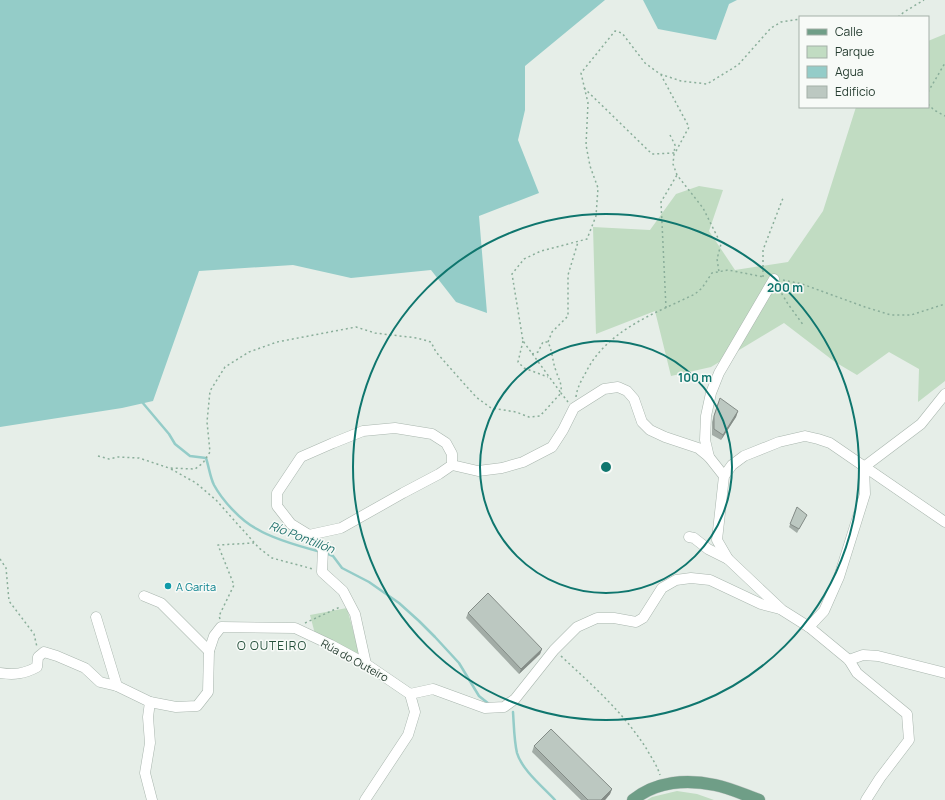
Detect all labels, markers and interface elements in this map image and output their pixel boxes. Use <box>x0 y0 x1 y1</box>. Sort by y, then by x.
legend <box>799 16 929 108</box>
text: Calle <box>835 23 863 40</box>
text: Parque <box>835 43 874 60</box>
text: Agua <box>835 63 864 80</box>
text: Edificio <box>835 83 875 100</box>
text: 200 m <box>767 279 803 296</box>
text: 100 m <box>678 369 712 386</box>
centre of rings <box>599 460 613 474</box>
water label: Río Pontillón <box>267 517 338 558</box>
place label: A Garita <box>176 579 216 594</box>
marker: A Garita <box>163 581 173 591</box>
street label: Rúa do Outeiro <box>319 635 392 685</box>
district label: O OUTEIRO <box>237 637 307 654</box>

